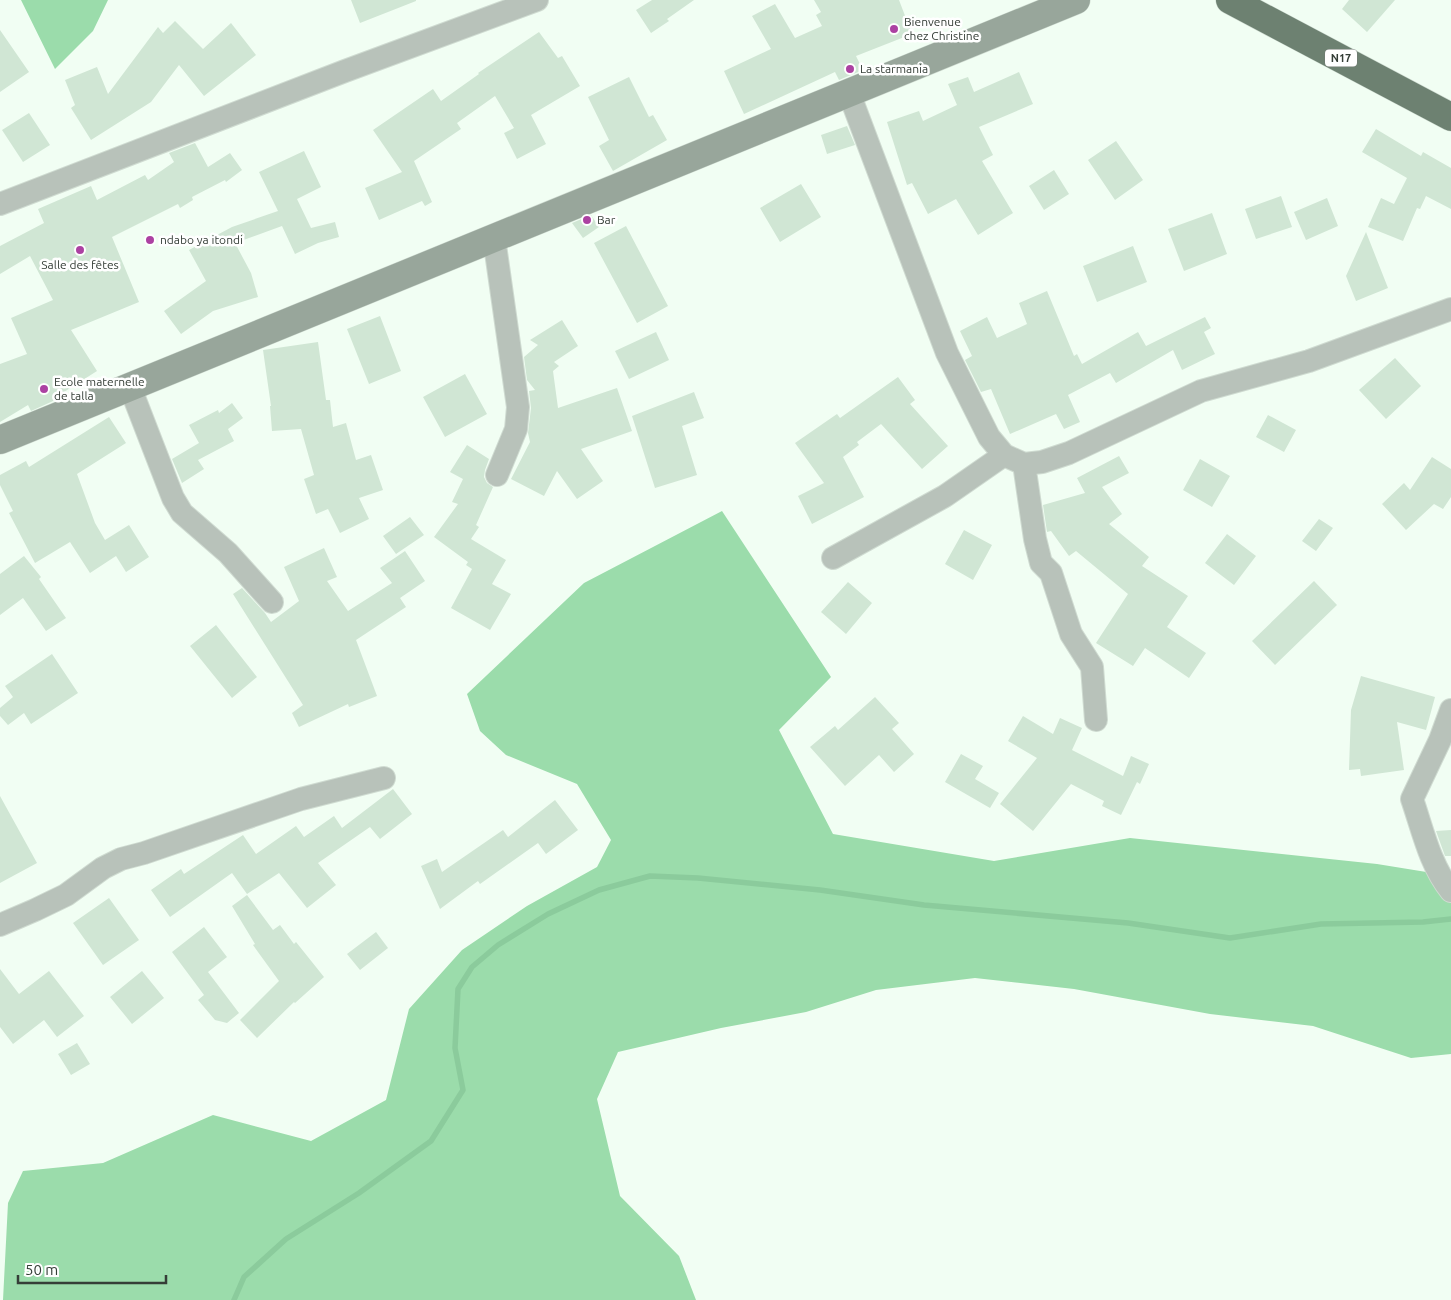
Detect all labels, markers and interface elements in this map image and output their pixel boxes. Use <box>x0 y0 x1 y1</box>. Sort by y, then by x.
place label: Bienvenue chez Christine <box>904 15 979 42</box>
marker: Bienvenue chez Christine <box>888 23 900 35</box>
road number: N17 <box>1325 49 1357 66</box>
place label: La starmania <box>860 62 928 75</box>
marker: La starmania <box>844 63 856 75</box>
place label: Bar <box>597 213 616 226</box>
marker: Bar <box>581 214 593 226</box>
place label: ndabo ya itondi <box>160 233 243 246</box>
marker: ndabo ya itondi <box>144 234 156 246</box>
marker: Salle des fêtes <box>74 244 86 256</box>
place label: Salle des fêtes <box>41 258 119 271</box>
place label: Ecole maternelle de talla <box>54 375 145 402</box>
marker: Ecole maternelle de talla <box>38 383 50 395</box>
scale bar <box>18 1252 165 1284</box>
text: 50 m <box>25 1261 58 1278</box>

